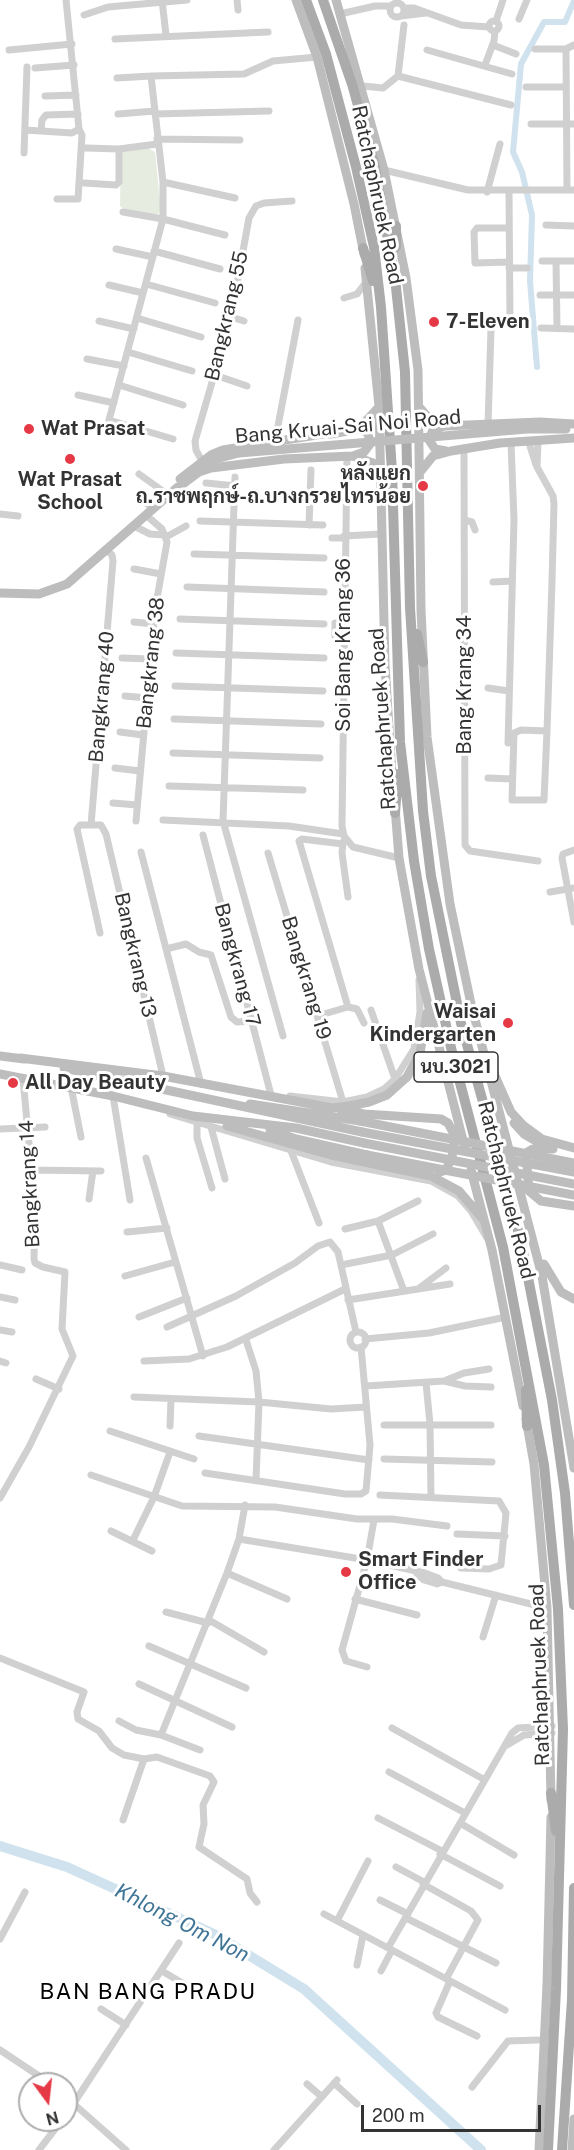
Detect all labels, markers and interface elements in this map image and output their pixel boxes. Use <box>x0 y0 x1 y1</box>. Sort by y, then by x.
street label: Ratchaphruek Road <box>346 103 408 287</box>
street label: Bangkrang 55 <box>200 249 254 383</box>
place label: 7-Eleven <box>446 310 530 334</box>
marker: 7-Eleven <box>427 315 441 329</box>
street label: Bang Kruai-Sai Noi Road <box>234 405 462 449</box>
place label: Wat Prasat <box>41 417 145 441</box>
marker: Wat Prasat <box>22 422 36 436</box>
marker: Wat Prasat School <box>63 452 77 466</box>
place label: หลังแยก ถ.ราชพฤกษ์-ถ.บางกรวยไทรน้อย <box>136 462 411 509</box>
place label: Wat Prasat School <box>18 468 122 515</box>
marker: หลังแยก ถ.ราชพฤกษ์-ถ.บางกรวยไทรน้อย <box>416 479 430 493</box>
street label: Soi Bang Krang 36 <box>332 558 356 732</box>
street label: Bangkrang 38 <box>132 596 170 730</box>
street label: Bang Krang 34 <box>453 615 477 755</box>
street label: Ratchaphruek Road <box>365 627 401 811</box>
street label: Bangkrang 40 <box>84 630 120 764</box>
street label: Bangkrang 13 <box>109 890 161 1020</box>
street label: Bangkrang 17 <box>209 900 265 1030</box>
street label: Bangkrang 19 <box>276 913 336 1043</box>
place label: Waisai Kindergarten <box>369 1000 496 1047</box>
marker: Waisai Kindergarten <box>501 1016 515 1030</box>
road number: นบ.3021 <box>414 1052 498 1082</box>
place label: All Day Beauty <box>25 1071 166 1095</box>
marker: All Day Beauty <box>6 1076 20 1090</box>
street label: Ratchaphruek Road <box>472 1099 540 1281</box>
street label: Bangkrang 14 <box>15 1120 45 1248</box>
place label: Smart Finder Office <box>358 1548 483 1595</box>
marker: Smart Finder Office <box>339 1565 353 1579</box>
street label: Ratchaphruek Road <box>525 1583 555 1767</box>
water label: Khlong Om Non <box>111 1878 253 1968</box>
district label: BAN BANG PRADU <box>40 1979 256 2005</box>
north arrow <box>18 2072 78 2132</box>
scale bar <box>364 2093 544 2131</box>
text: 200 m <box>372 2105 425 2126</box>
text: N <box>44 2107 61 2129</box>

